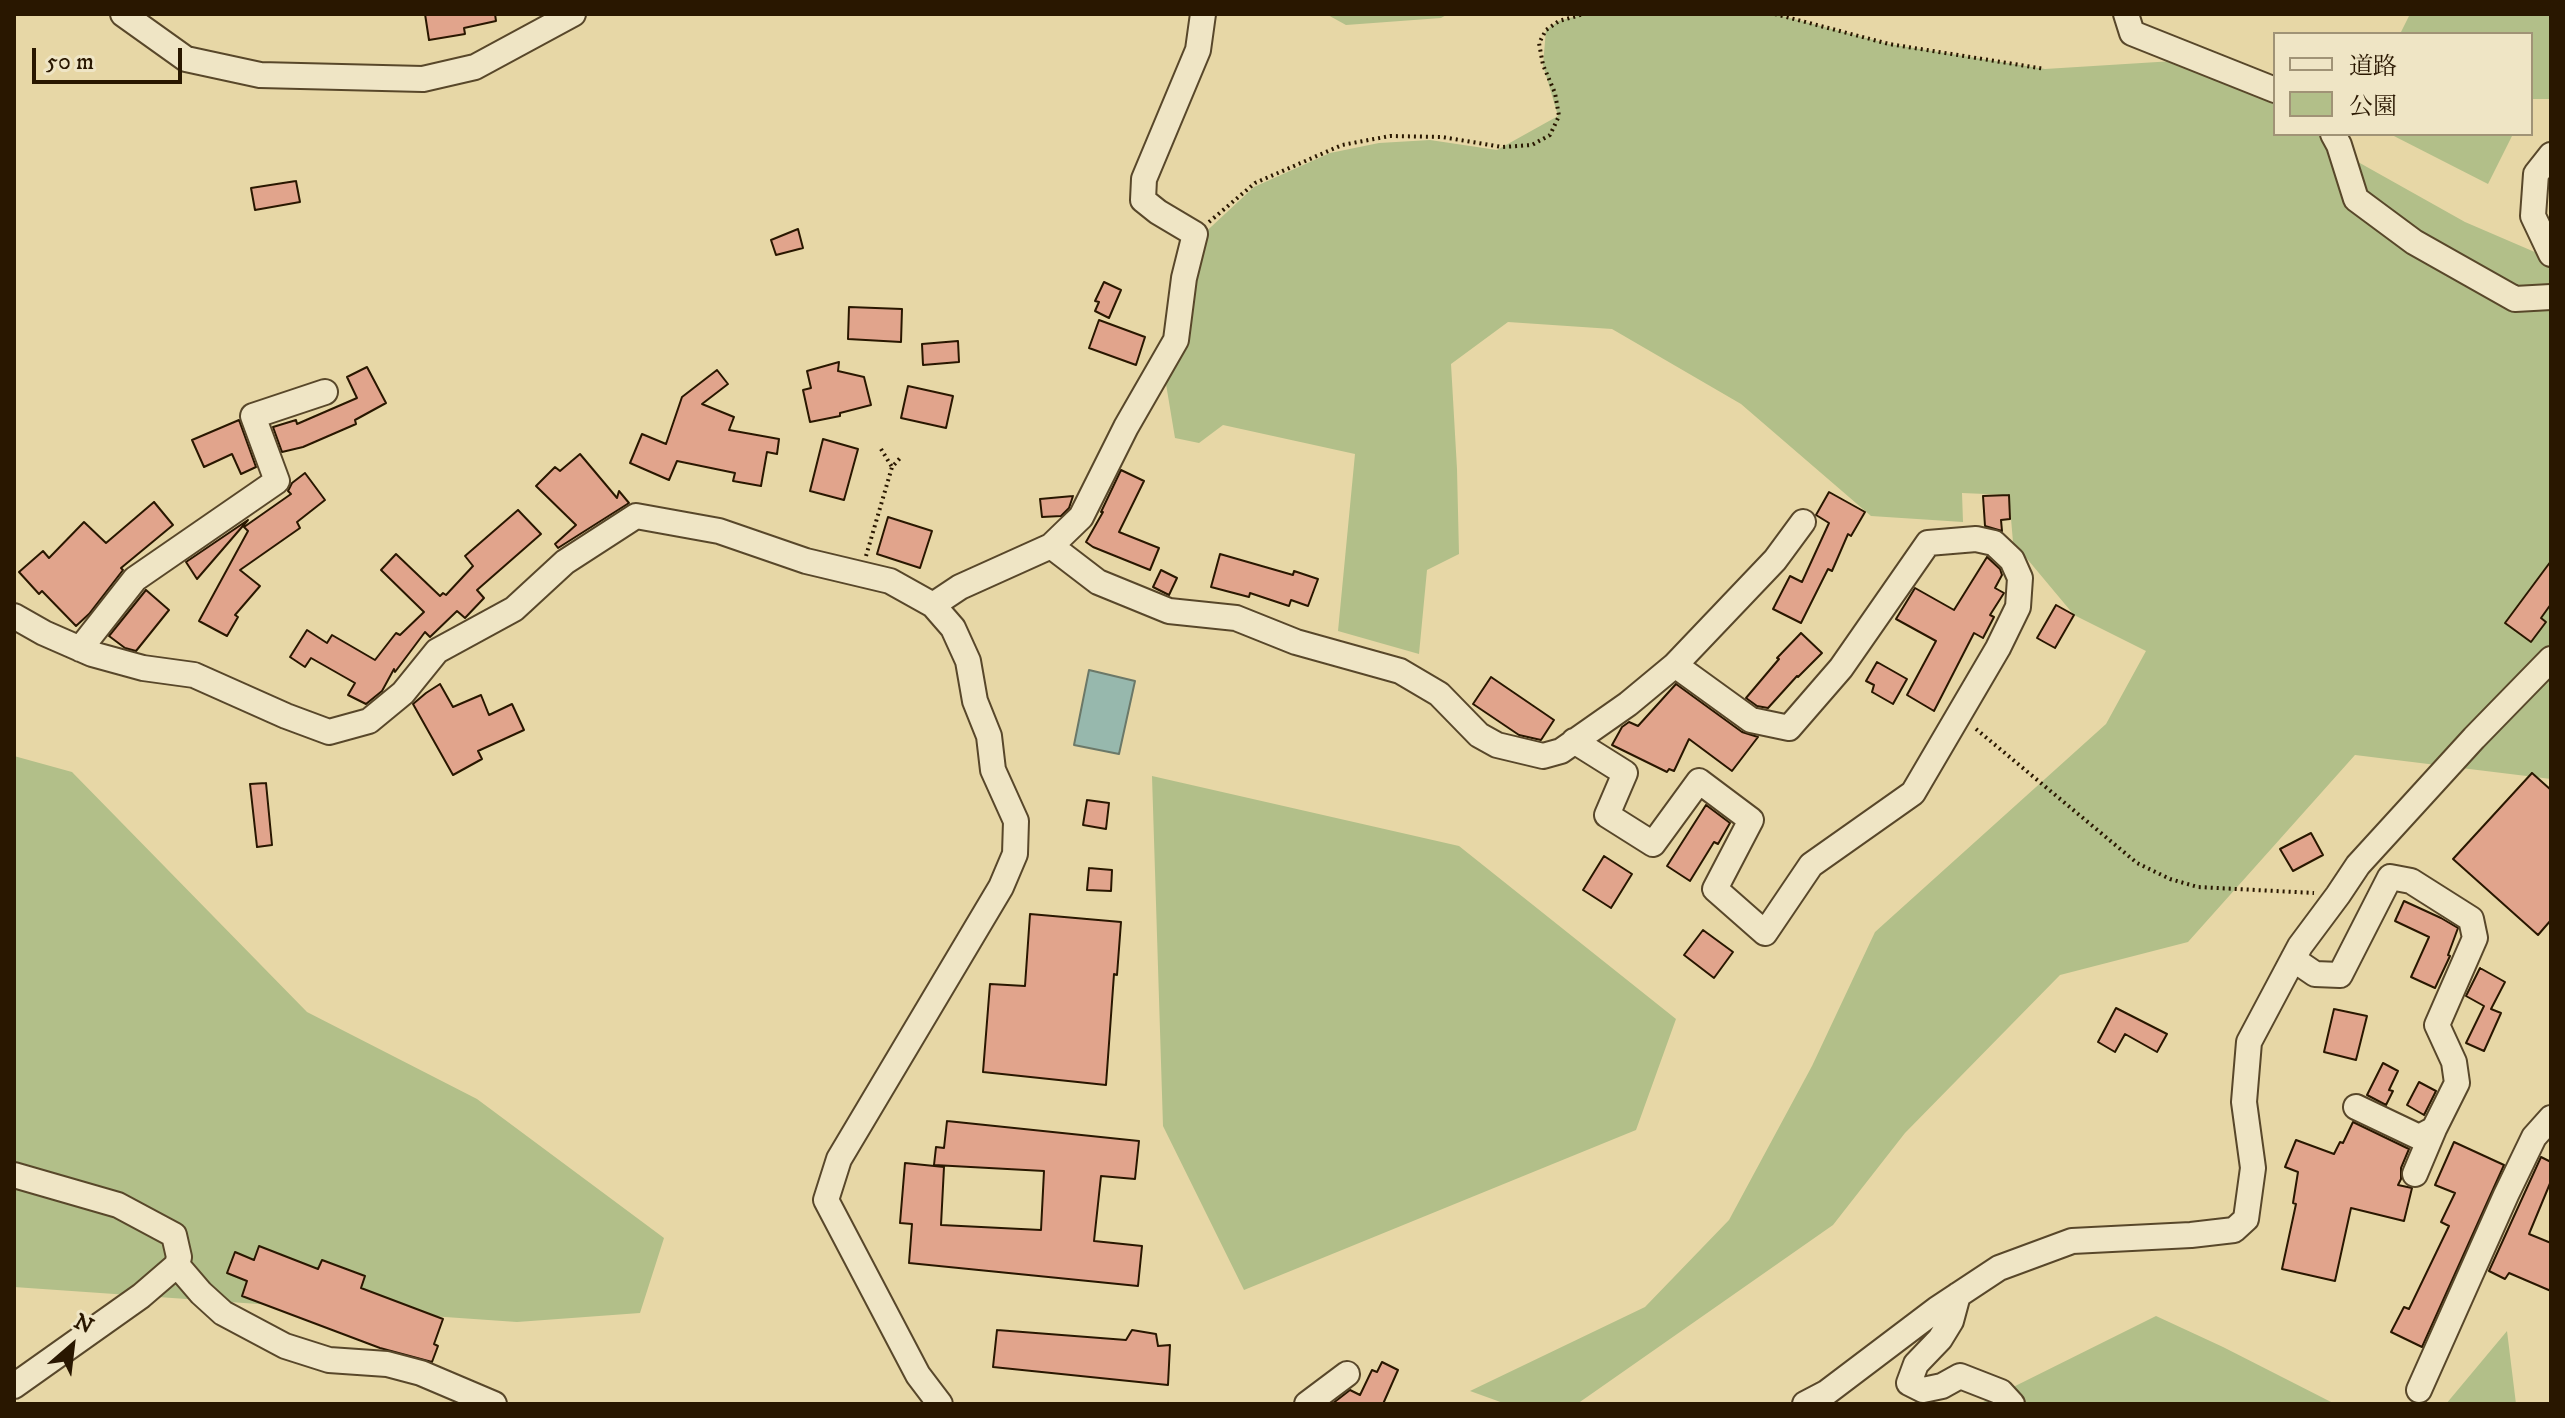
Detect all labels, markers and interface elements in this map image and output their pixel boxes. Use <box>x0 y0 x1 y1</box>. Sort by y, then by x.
scale bar <box>36 32 186 82</box>
legend <box>2273 32 2533 136</box>
text: 50 m <box>46 47 94 77</box>
text: 道路 <box>2349 52 2397 82</box>
text: 公園 <box>2349 92 2397 122</box>
north arrow <box>32 1306 112 1386</box>
text: N <box>69 1308 98 1341</box>

